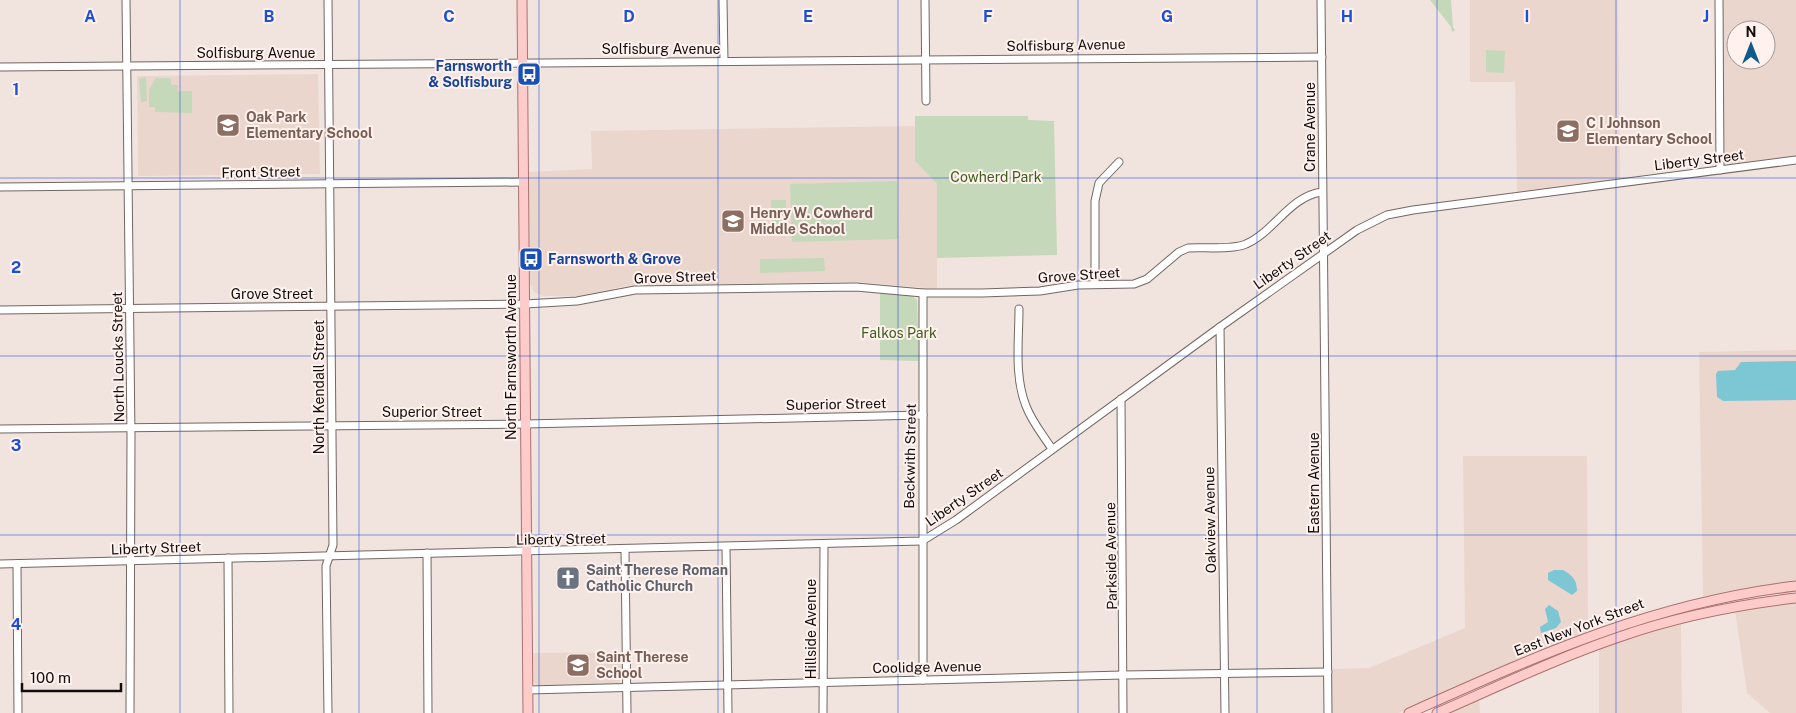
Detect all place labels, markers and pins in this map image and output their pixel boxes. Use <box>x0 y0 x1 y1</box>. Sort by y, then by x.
place label: Farnsworth & Solfisburg <box>428 58 512 90</box>
bus stop icon: Farnsworth & Solfisburg <box>516 61 542 87</box>
place label: Oak Park Elementary School <box>246 109 373 141</box>
school or university icon: Oak Park Elementary School <box>215 112 241 138</box>
place label: C I Johnson Elementary School <box>1586 115 1713 147</box>
school or university icon: C I Johnson Elementary School <box>1555 118 1581 144</box>
place label: Henry W. Cowherd Middle School <box>750 205 873 237</box>
school or university icon: Henry W. Cowherd Middle School <box>720 208 746 234</box>
bus stop icon: Farnsworth & Grove <box>518 246 544 272</box>
place label: Farnsworth & Grove <box>548 251 681 267</box>
place label: Saint Therese Roman Catholic Church <box>586 562 728 594</box>
church icon: Saint Therese Roman Catholic Church <box>555 565 581 591</box>
place label: Saint Therese School <box>596 649 689 681</box>
school or university icon: Saint Therese School <box>565 652 591 678</box>

